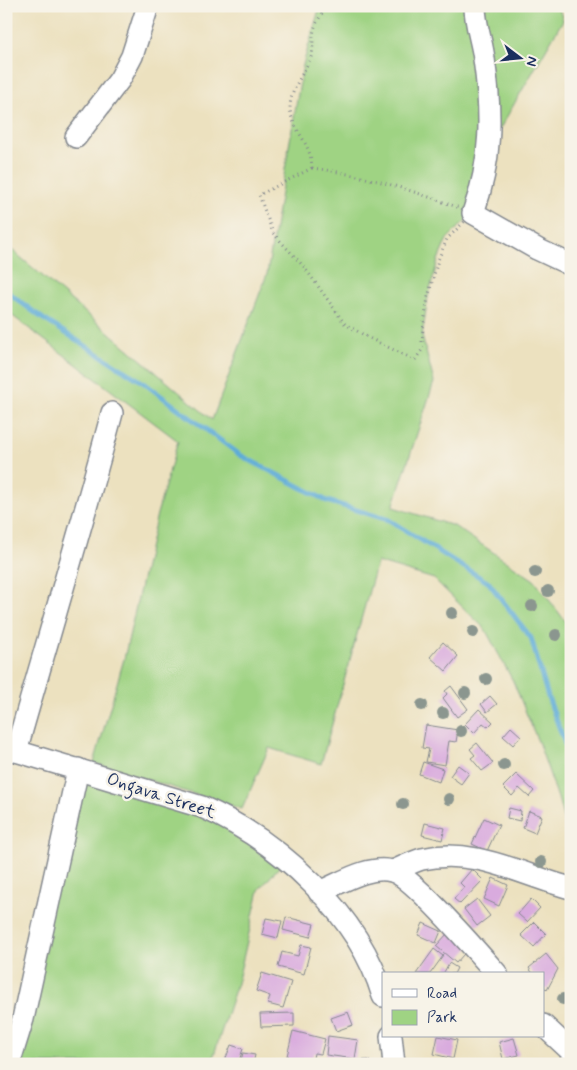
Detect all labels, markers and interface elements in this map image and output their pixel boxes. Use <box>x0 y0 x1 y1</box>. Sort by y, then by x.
north arrow <box>494 32 544 82</box>
text: N <box>522 54 541 68</box>
street label: Ongava Street <box>103 767 219 827</box>
legend <box>382 972 544 1038</box>
text: Road <box>427 984 457 1004</box>
text: Park <box>427 1008 457 1028</box>

